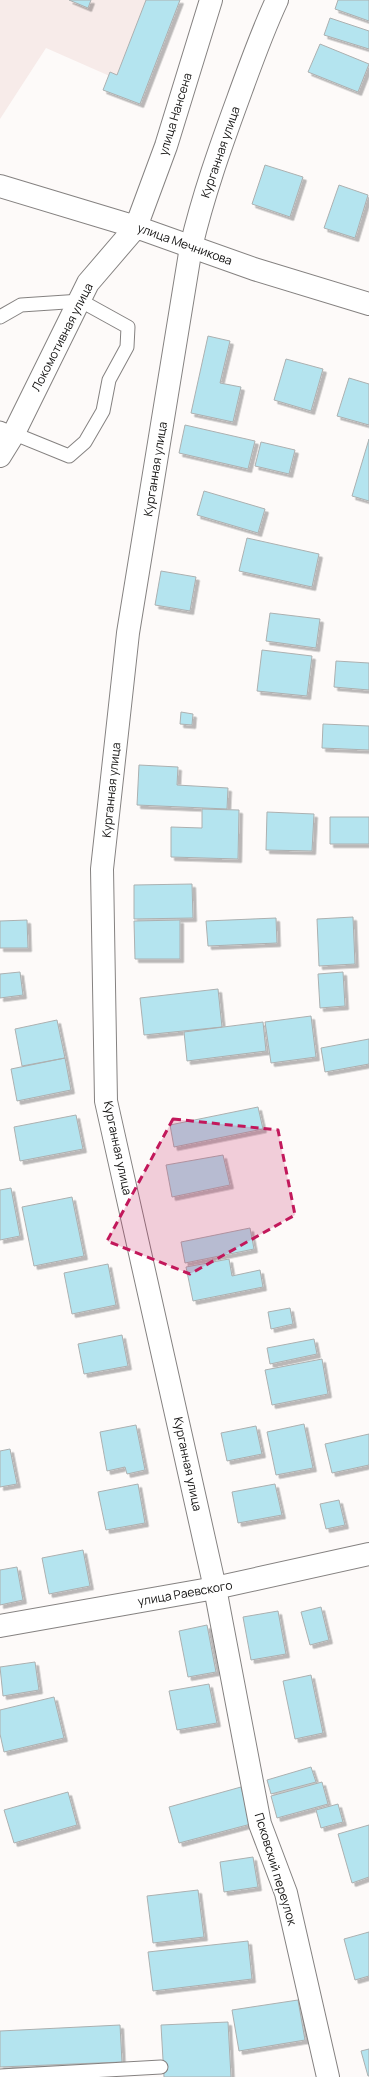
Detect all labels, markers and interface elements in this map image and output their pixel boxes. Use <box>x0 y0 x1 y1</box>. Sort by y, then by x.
street label: улица Нансена <box>154 71 196 157</box>
street label: Курганная улица <box>196 104 244 200</box>
street label: улица Мечникова <box>135 219 235 269</box>
street label: Локомотивная улица <box>27 280 97 394</box>
street label: Курганная улица <box>139 420 171 518</box>
street label: Курганная улица <box>98 741 124 839</box>
street label: Курганная улица <box>100 1099 136 1197</box>
street label: Курганная улица <box>170 1415 206 1513</box>
street label: улица Раевского <box>136 1576 234 1610</box>
street label: Псковский переулок <box>251 1811 302 1928</box>

